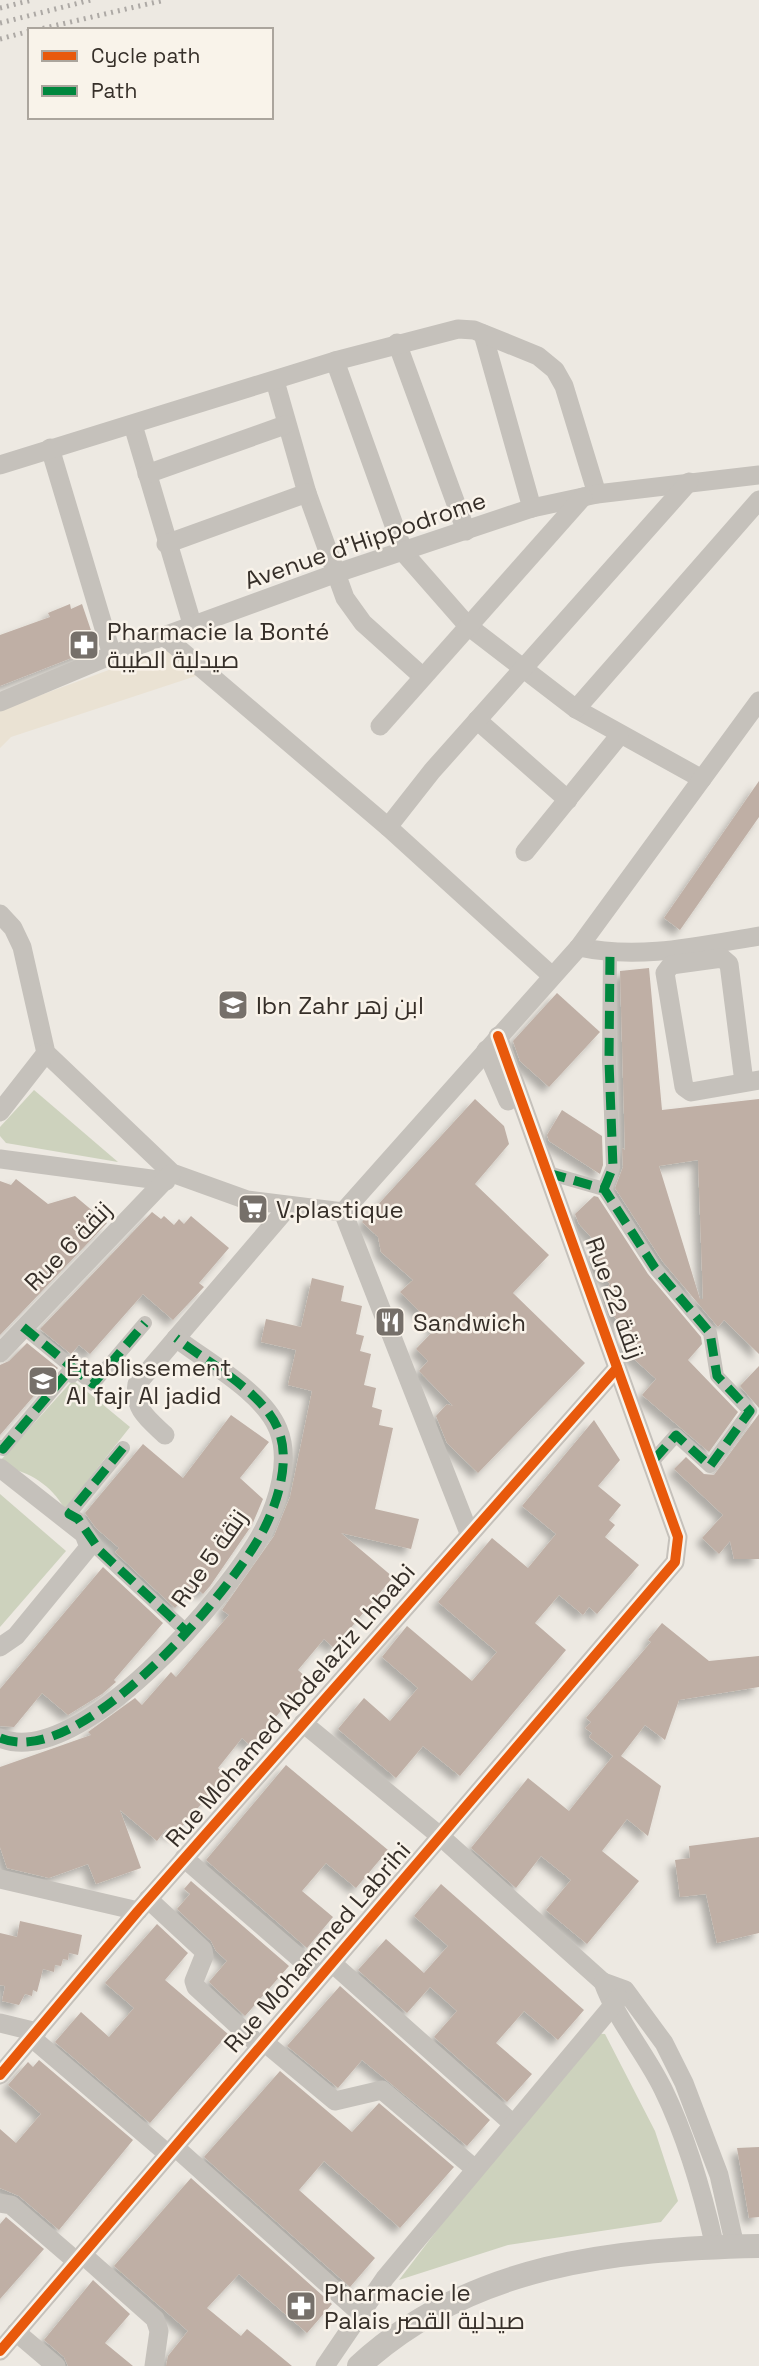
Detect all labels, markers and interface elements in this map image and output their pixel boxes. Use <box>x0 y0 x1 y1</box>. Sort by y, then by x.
legend <box>28 28 273 119</box>
text: Cycle path <box>91 42 200 69</box>
text: Path <box>91 77 137 104</box>
street label: Avenue d'Hippodrome <box>240 484 490 596</box>
place label: Pharmacie la Bonté صيدلية الطيبة <box>107 616 329 675</box>
pharmacy icon: Pharmacie la Bonté صيدلية الطيبة <box>67 628 101 662</box>
school or university icon: Ibn Zahr ابن زهر <box>216 988 250 1022</box>
place label: Ibn Zahr ابن زهر <box>256 990 424 1021</box>
supermarket icon: V.plastique <box>236 1192 270 1226</box>
place label: V.plastique <box>276 1194 404 1225</box>
street label: Rue 6 زنقة <box>18 1195 118 1297</box>
street label: Rue 22 زنقة <box>579 1233 651 1363</box>
restaurant icon: Sandwich <box>373 1305 407 1339</box>
place label: Sandwich <box>413 1307 526 1338</box>
place label: Établissement Al fajr Al jadid <box>66 1352 231 1411</box>
school or university icon: Établissement Al fajr Al jadid <box>26 1364 60 1398</box>
street label: Rue 5 زنقة <box>164 1503 254 1613</box>
street label: Rue Mohamed Abdelaziz Lhbabi <box>158 1557 422 1853</box>
street label: Rue Mohammed Labrihi <box>217 1835 417 2059</box>
place label: Pharmacie le Palais صيدلية القصر <box>324 2277 525 2336</box>
pharmacy icon: Pharmacie le Palais صيدلية القصر <box>284 2289 318 2323</box>

